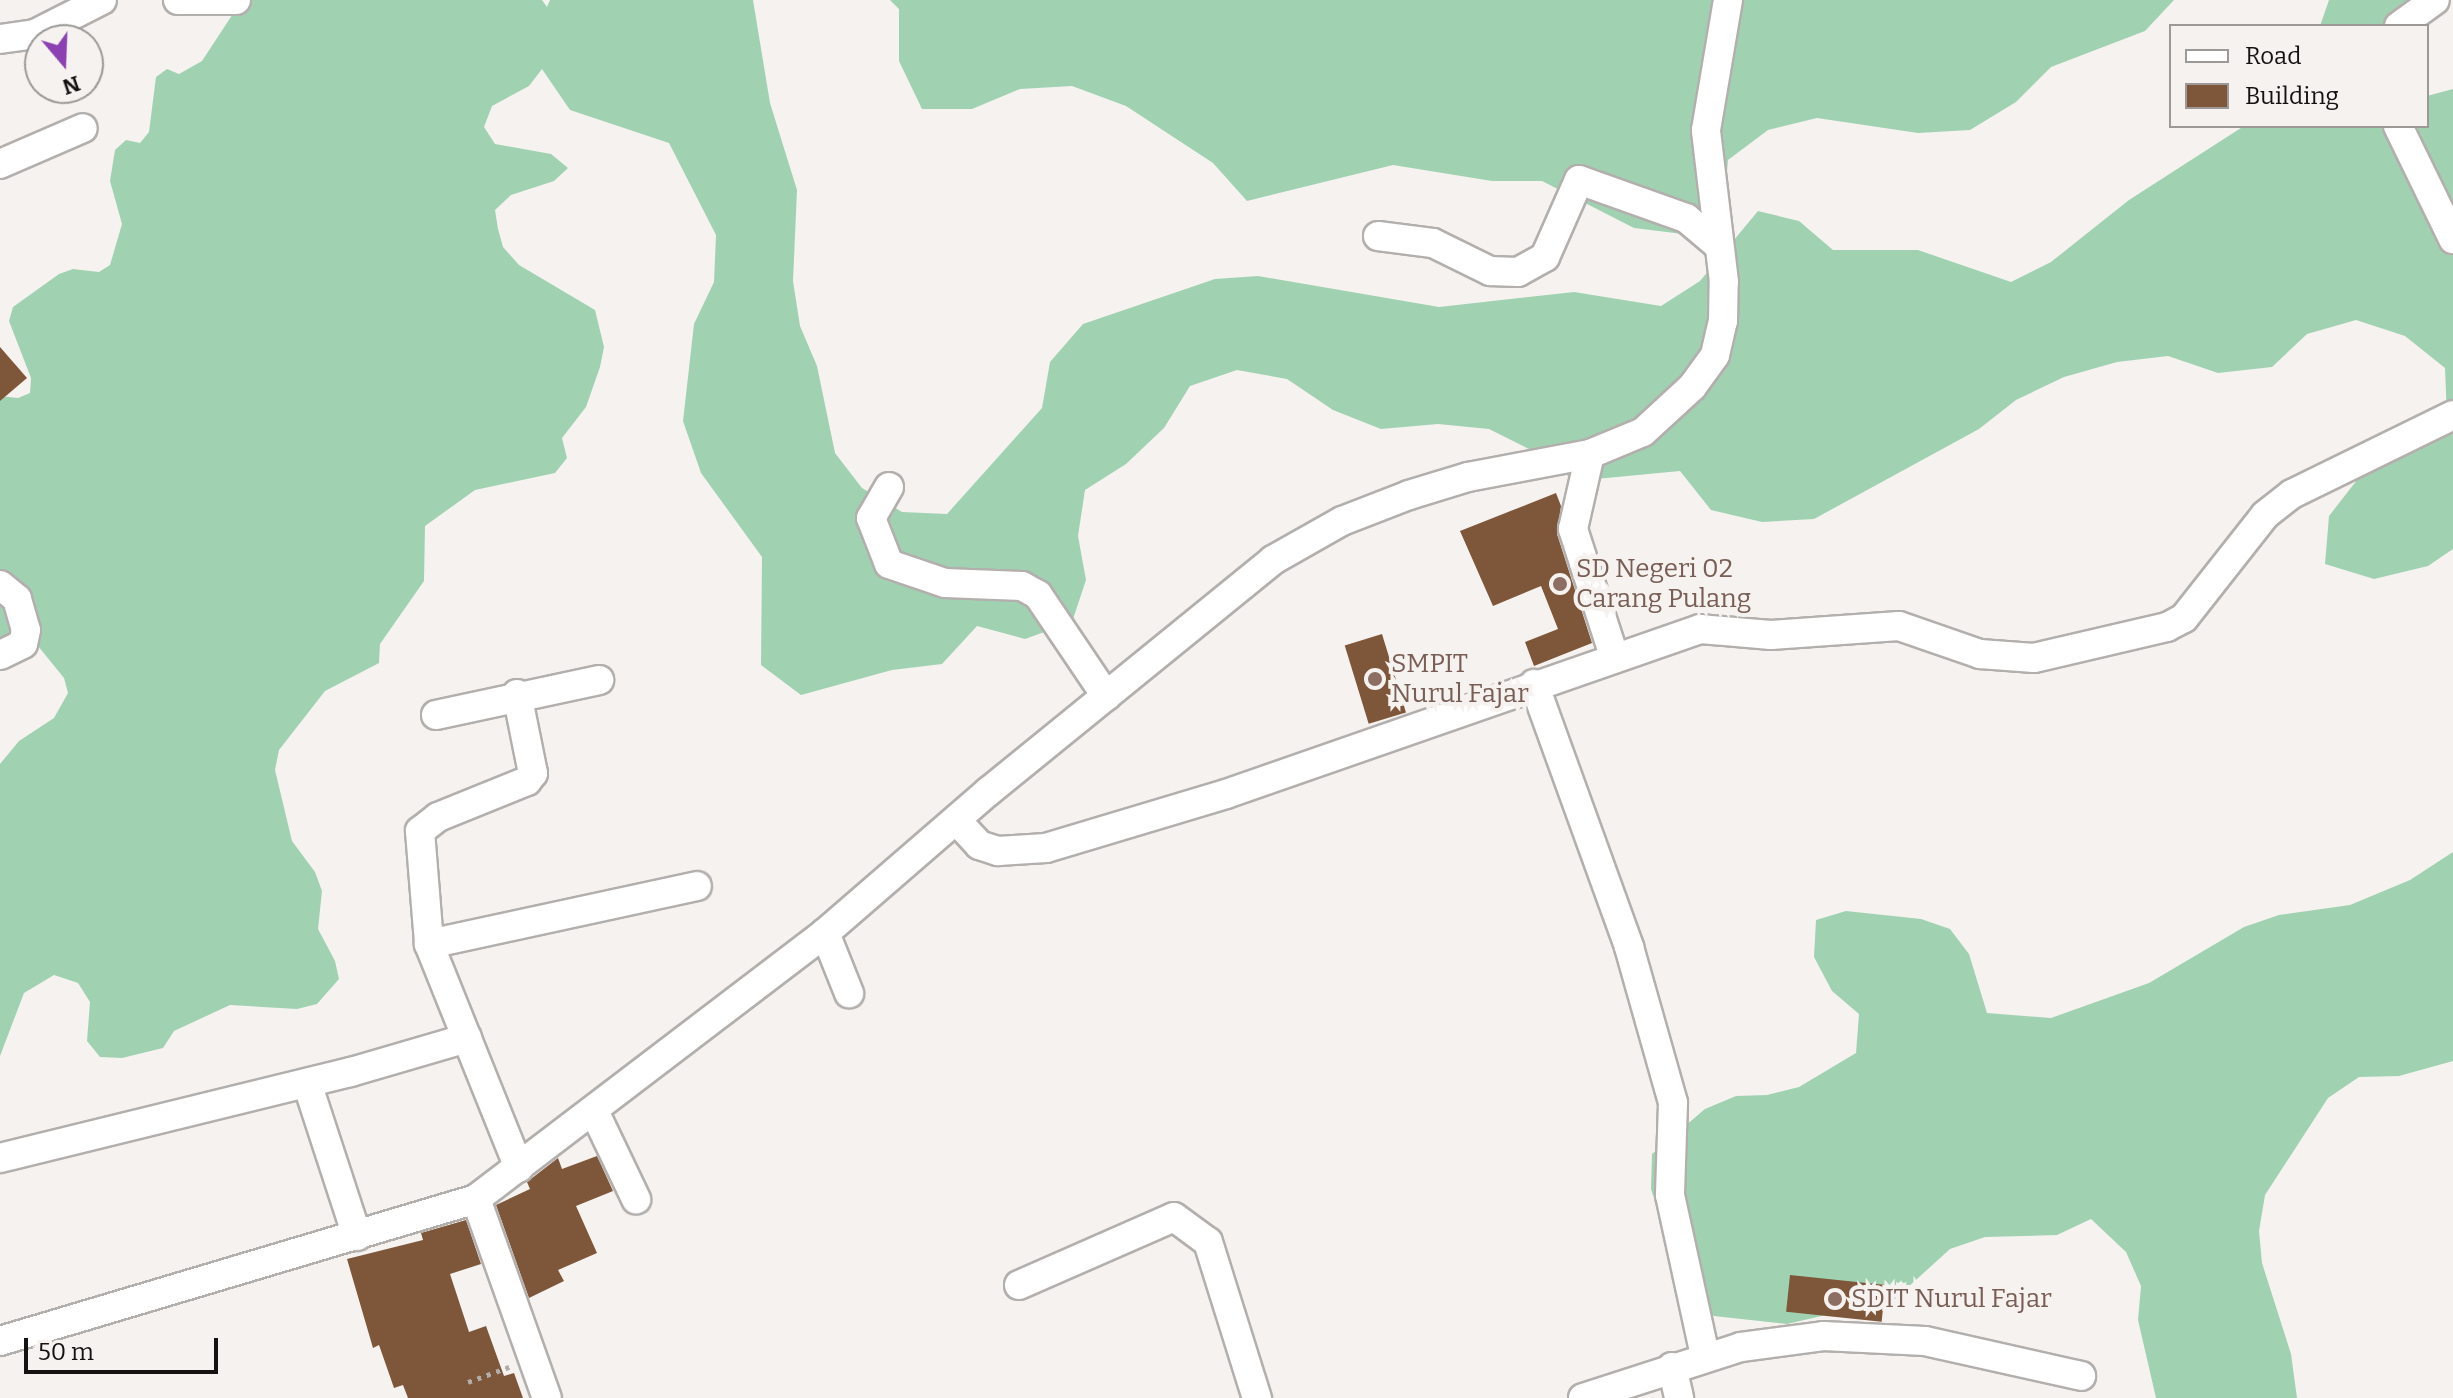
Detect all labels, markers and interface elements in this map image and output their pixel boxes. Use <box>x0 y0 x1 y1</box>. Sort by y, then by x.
north arrow <box>24 24 104 104</box>
legend <box>2169 24 2429 128</box>
text: Road <box>2245 42 2301 70</box>
text: N <box>59 70 84 101</box>
text: Building <box>2245 82 2339 110</box>
place label: SD Negeri 02 Carang Pulang <box>1576 553 1751 614</box>
marker: SD Negeri 02 Carang Pulang <box>1551 575 1569 593</box>
place label: SMPIT Nurul Fajar <box>1391 648 1529 710</box>
marker: SMPIT Nurul Fajar <box>1366 670 1384 688</box>
place label: SDIT Nurul Fajar <box>1851 1283 2052 1315</box>
marker: SDIT Nurul Fajar <box>1826 1290 1844 1308</box>
scale bar <box>28 1322 222 1372</box>
text: 50 m <box>38 1338 94 1366</box>

